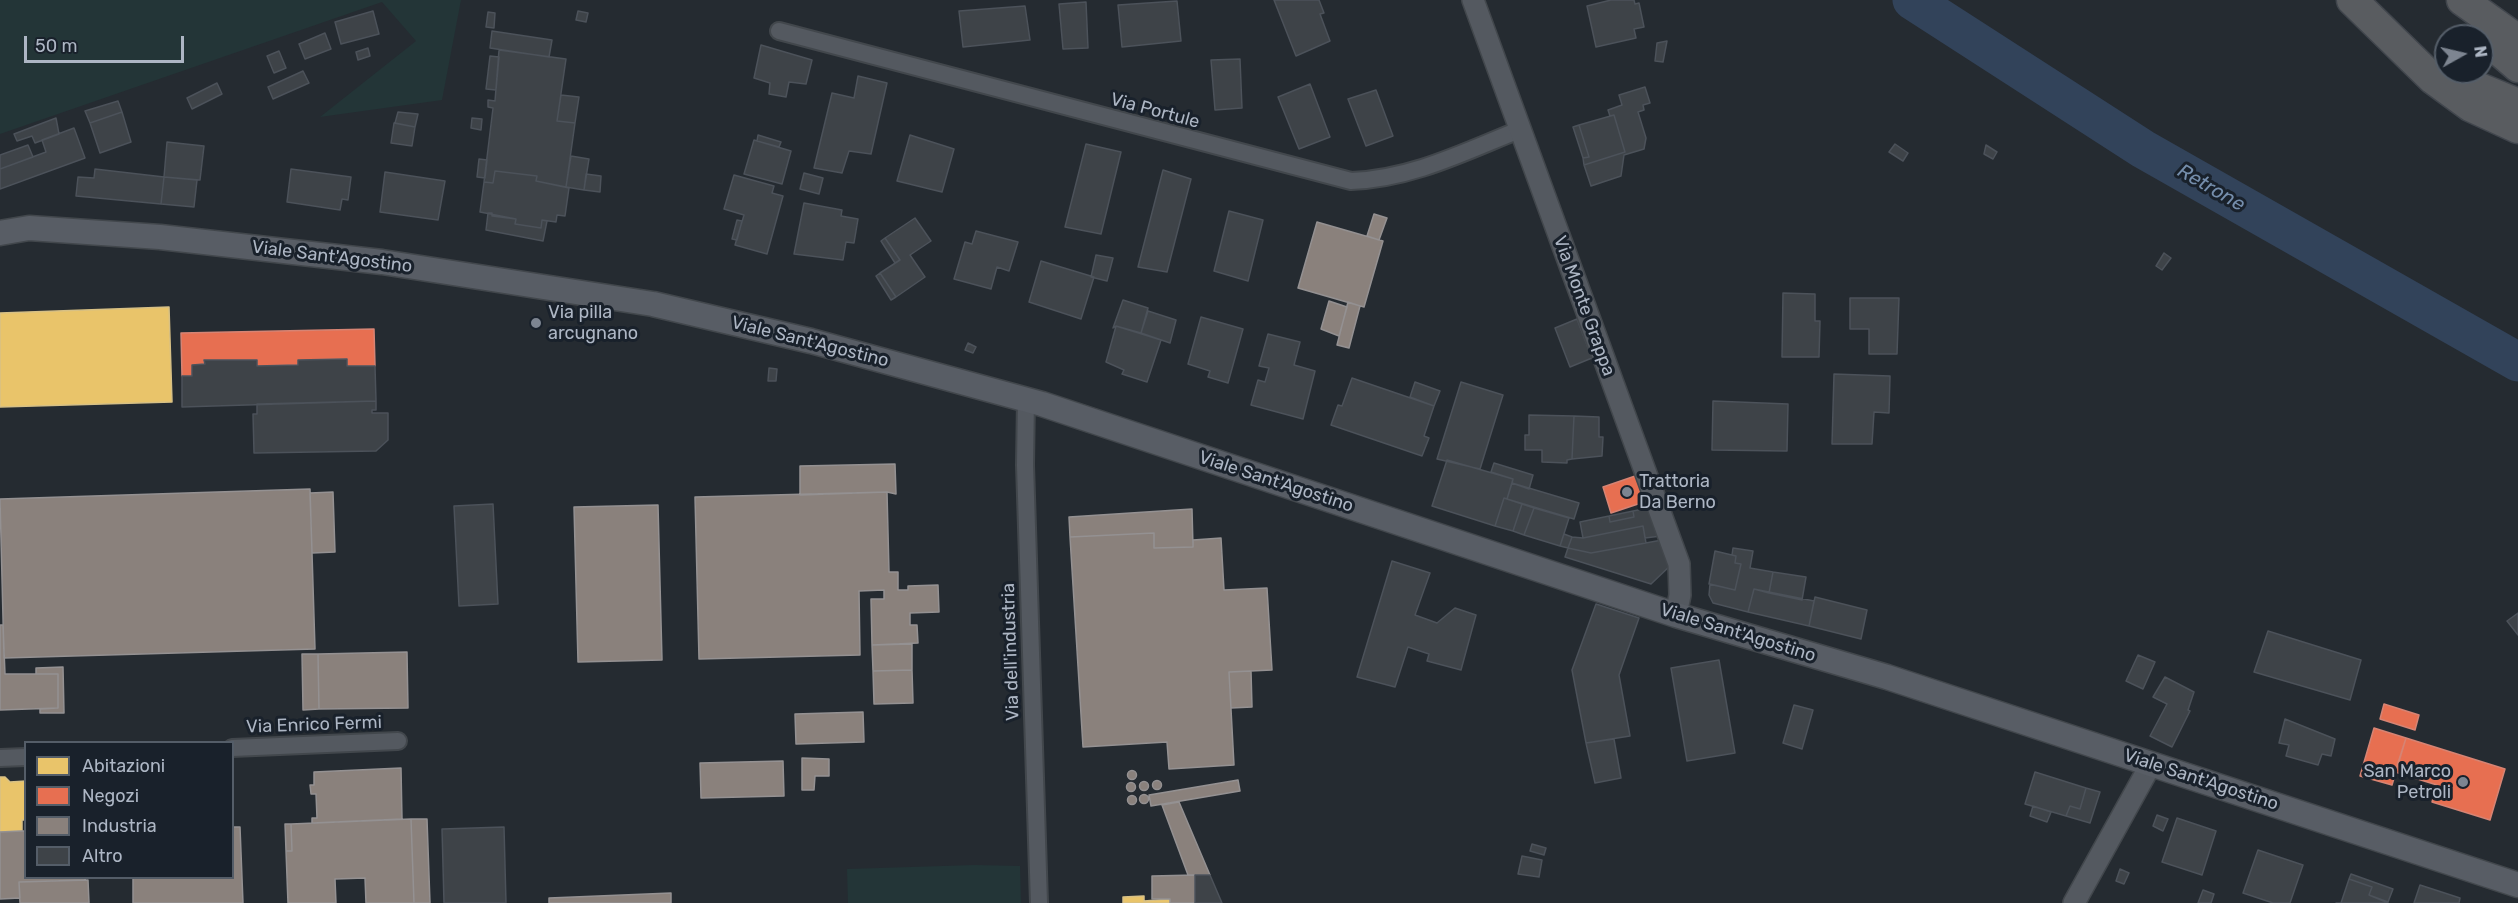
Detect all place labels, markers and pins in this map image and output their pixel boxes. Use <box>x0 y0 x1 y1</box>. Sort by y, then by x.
place label: Via pilla arcugnano <box>548 302 638 344</box>
marker: Via pilla arcugnano <box>529 316 543 330</box>
place label: Trattoria Da Berno <box>1639 471 1716 514</box>
marker: Trattoria Da Berno <box>1620 485 1634 499</box>
place label: San Marco Petroli <box>2363 761 2451 804</box>
marker: San Marco Petroli <box>2456 775 2470 789</box>

